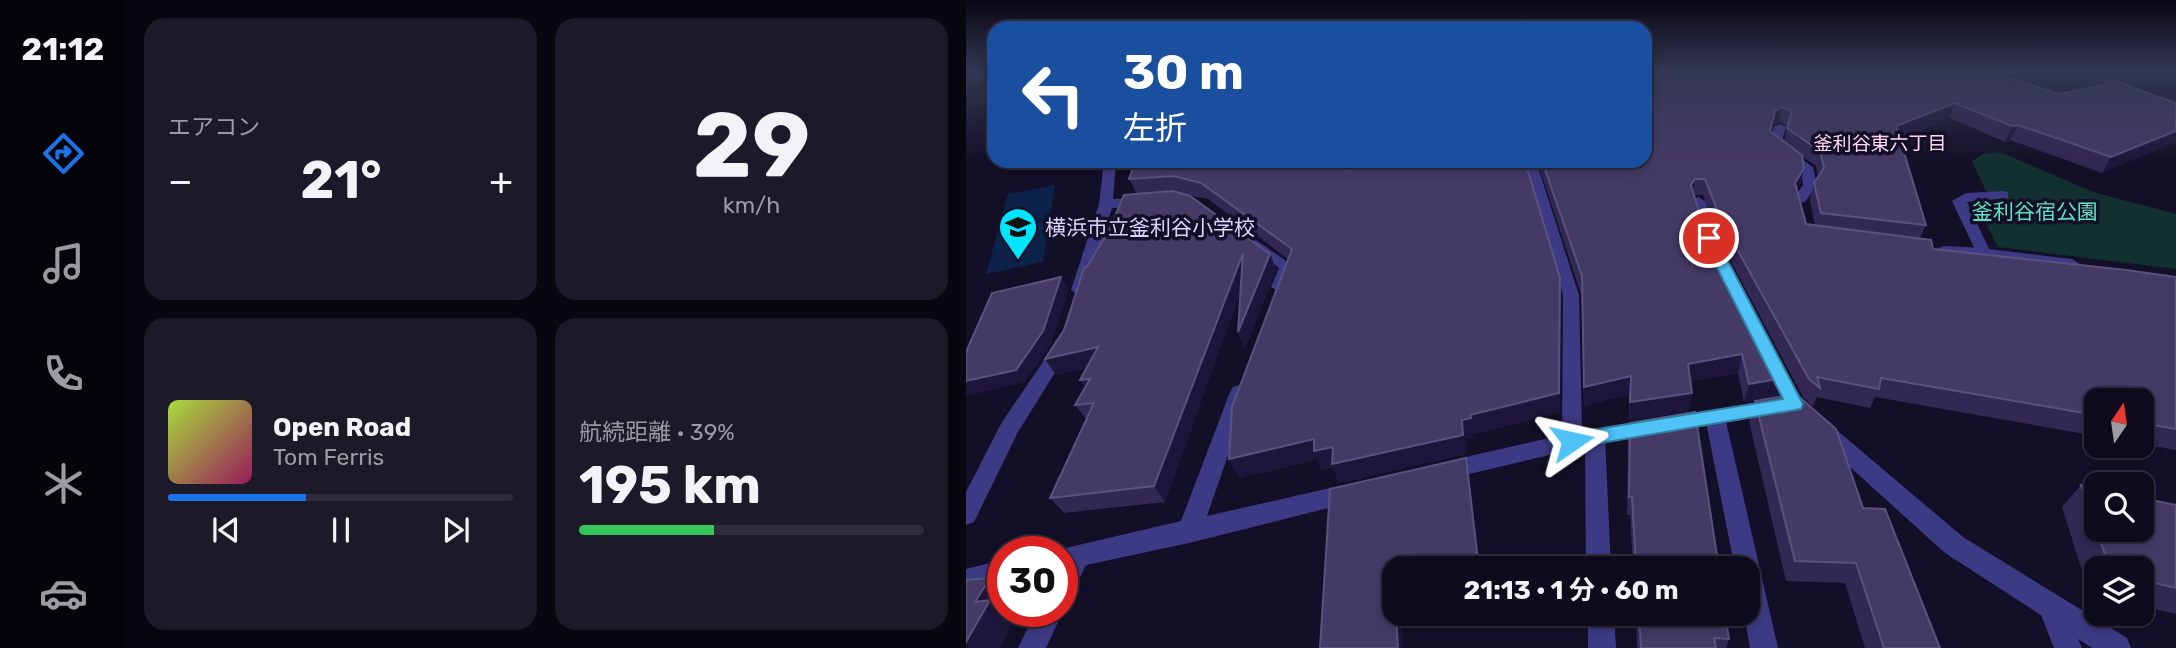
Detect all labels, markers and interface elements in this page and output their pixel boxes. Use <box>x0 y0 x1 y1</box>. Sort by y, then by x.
text: 21:12 <box>22 30 104 68</box>
text: 30 m <box>1123 43 1244 101</box>
icon: left <box>1008 49 1099 140</box>
text: 29 <box>693 91 810 199</box>
text: 左折 <box>1123 109 1187 147</box>
text: エアコン <box>168 113 260 141</box>
icon: directions <box>39 129 88 178</box>
district label: 釜利谷東六丁目 <box>1813 132 1947 155</box>
text: 21° <box>301 149 382 211</box>
text: − <box>168 158 193 204</box>
text: + <box>489 158 513 204</box>
text: km/h <box>723 191 780 219</box>
park label: 釜利谷宿公園 <box>1972 199 2098 224</box>
school or university icon: 横浜市立釜利谷小学校 <box>997 206 1039 261</box>
pin <box>1679 208 1739 268</box>
place label: 横浜市立釜利谷小学校 <box>1045 215 1255 240</box>
icon: arrive <box>1690 219 1728 257</box>
icon: music <box>39 239 88 288</box>
icon: phone <box>39 349 88 398</box>
north arrow <box>2084 388 2154 458</box>
map controls <box>2084 388 2154 626</box>
position arrow <box>1535 404 1609 478</box>
text: Open Road <box>273 412 411 443</box>
text: 航続距離 · 39% <box>579 418 735 446</box>
text: Tom Ferris <box>273 443 384 471</box>
text: 195 km <box>579 454 761 516</box>
icon: climate <box>39 459 88 508</box>
button: search <box>2084 472 2154 542</box>
icon: previous <box>207 511 245 549</box>
icon: pause <box>322 511 360 549</box>
icon: next <box>437 511 475 549</box>
speed limit sign: 30 <box>987 536 1078 627</box>
button: layers <box>2084 556 2154 626</box>
icon: car <box>39 569 88 618</box>
text: 21:13 · 1 分 · 60 m <box>1463 575 1679 606</box>

